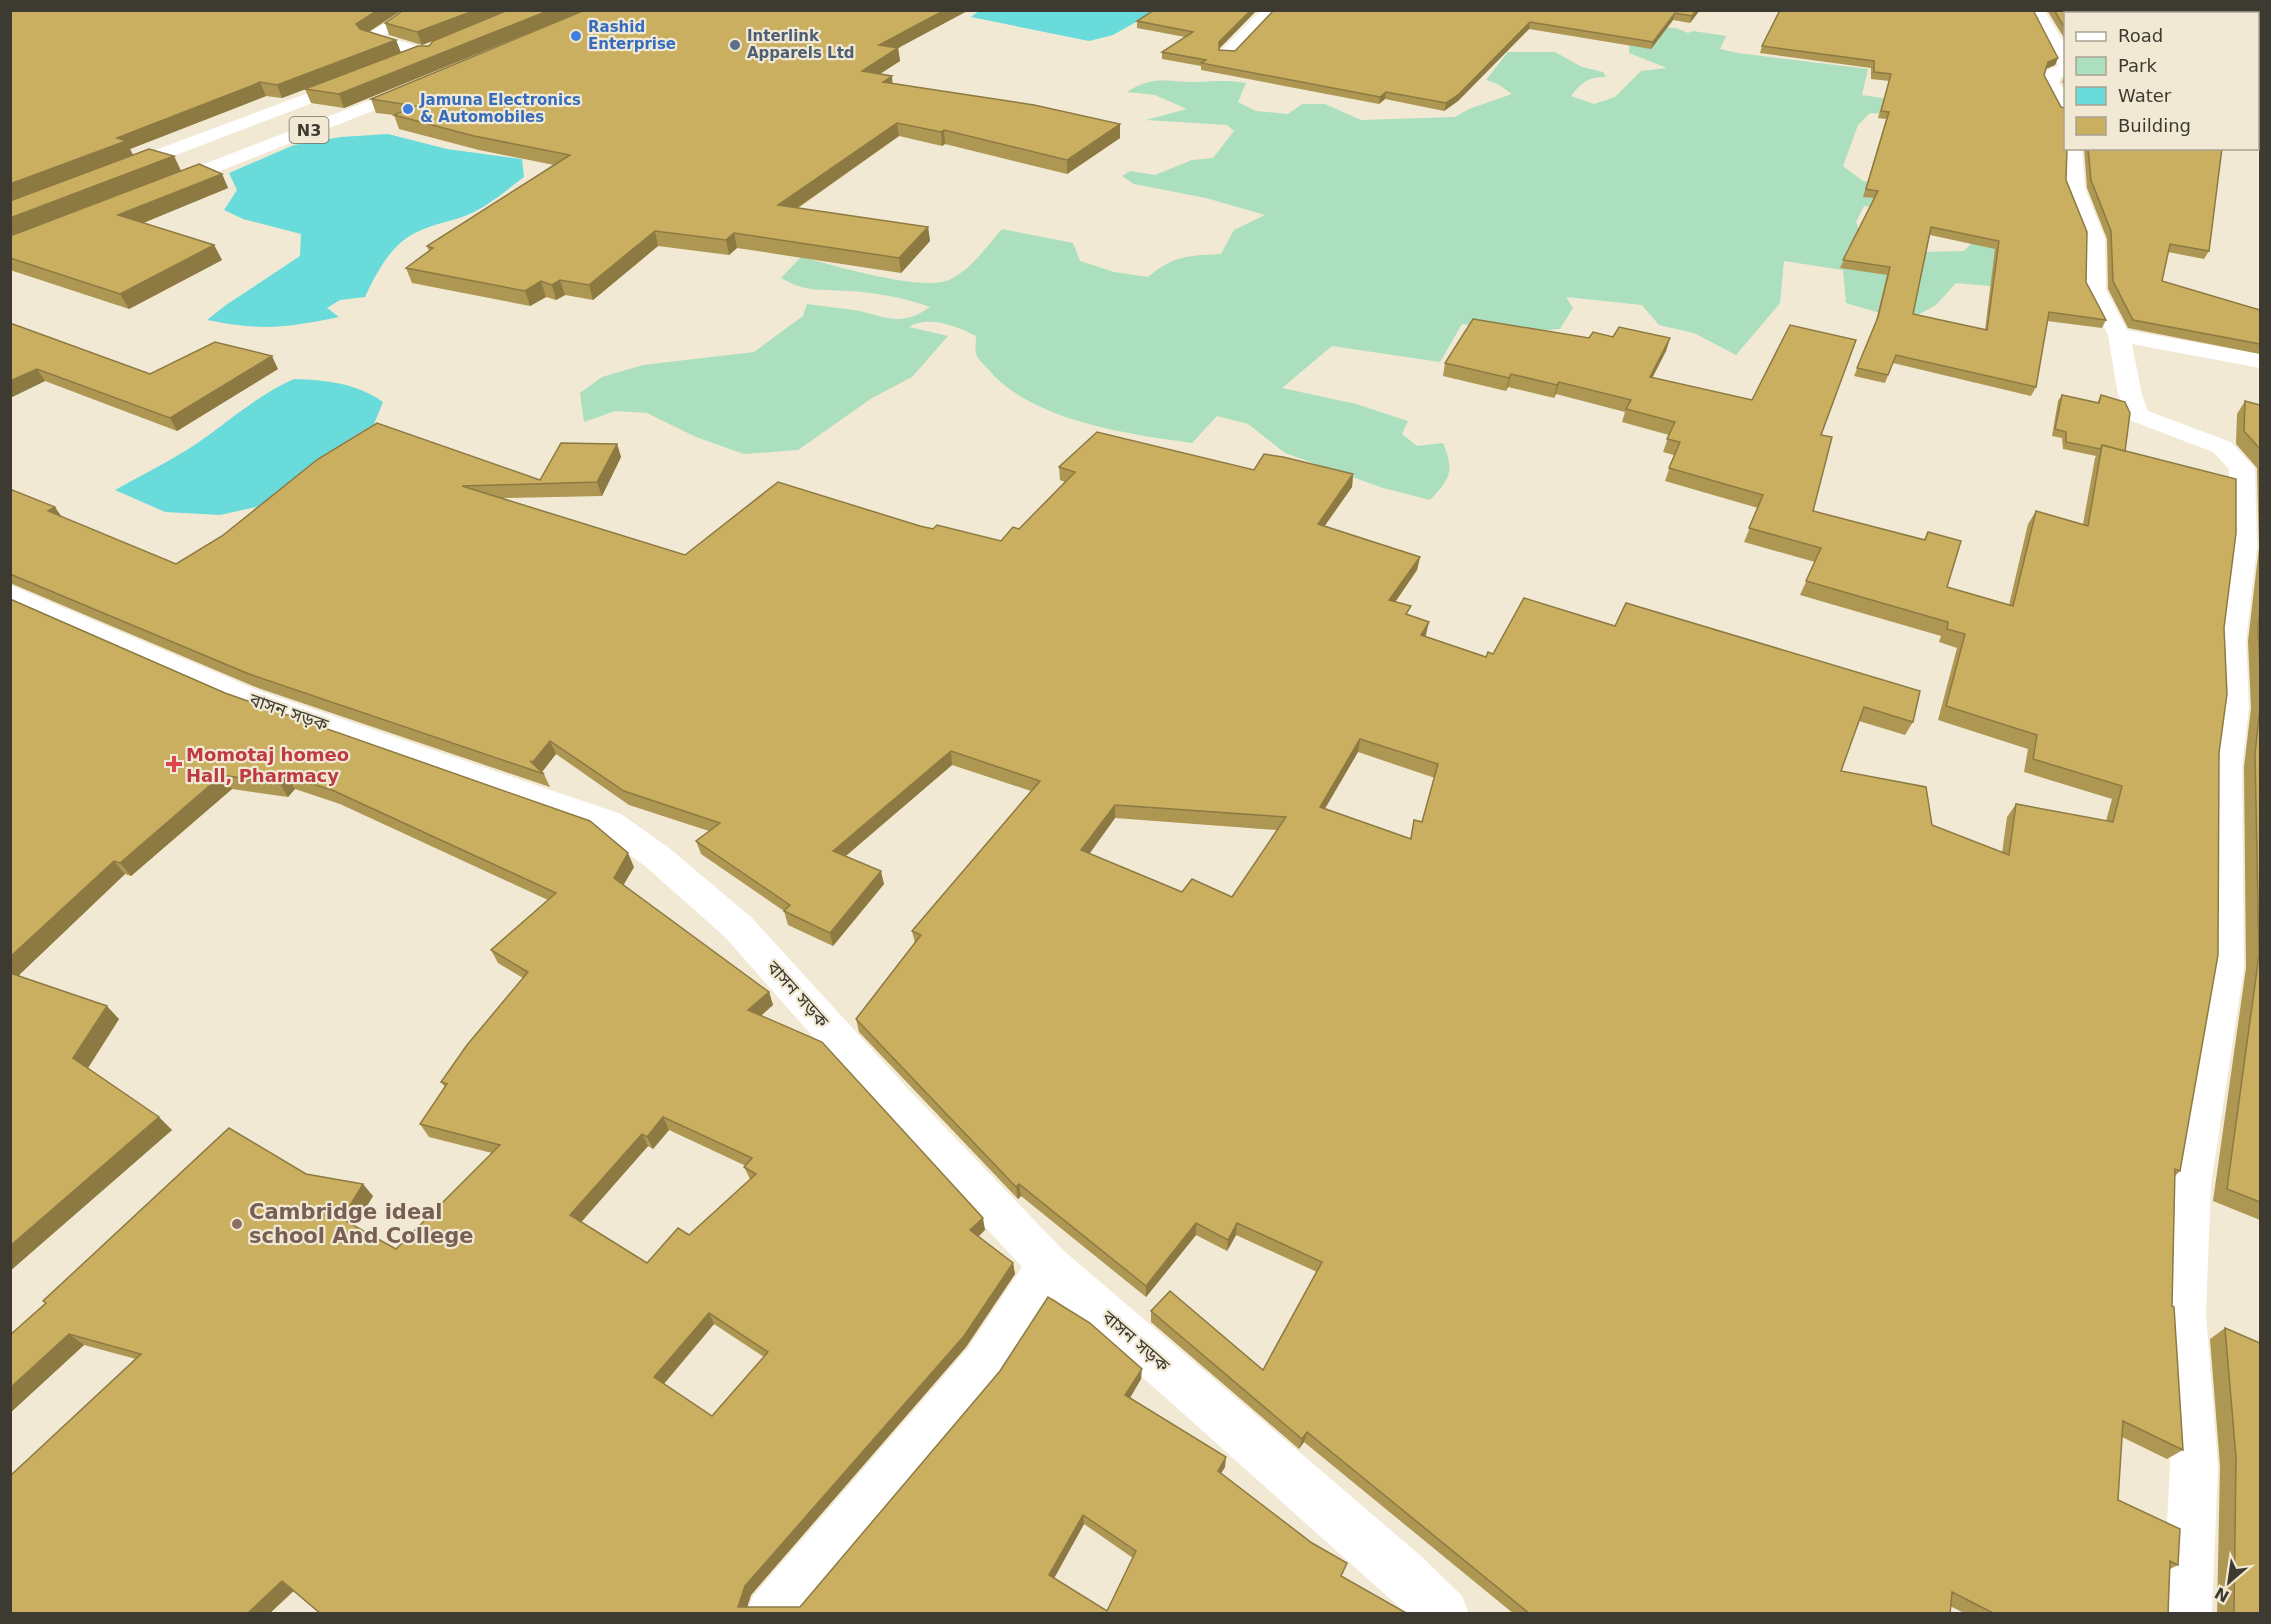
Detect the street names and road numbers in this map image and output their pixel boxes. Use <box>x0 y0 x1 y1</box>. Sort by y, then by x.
road number: N3 <box>290 117 328 143</box>
street label: বাসন সড়ক <box>246 688 332 735</box>
street label: বাসন সড়ক <box>762 956 834 1032</box>
street label: বাসন সড়ক <box>1097 1306 1174 1376</box>

